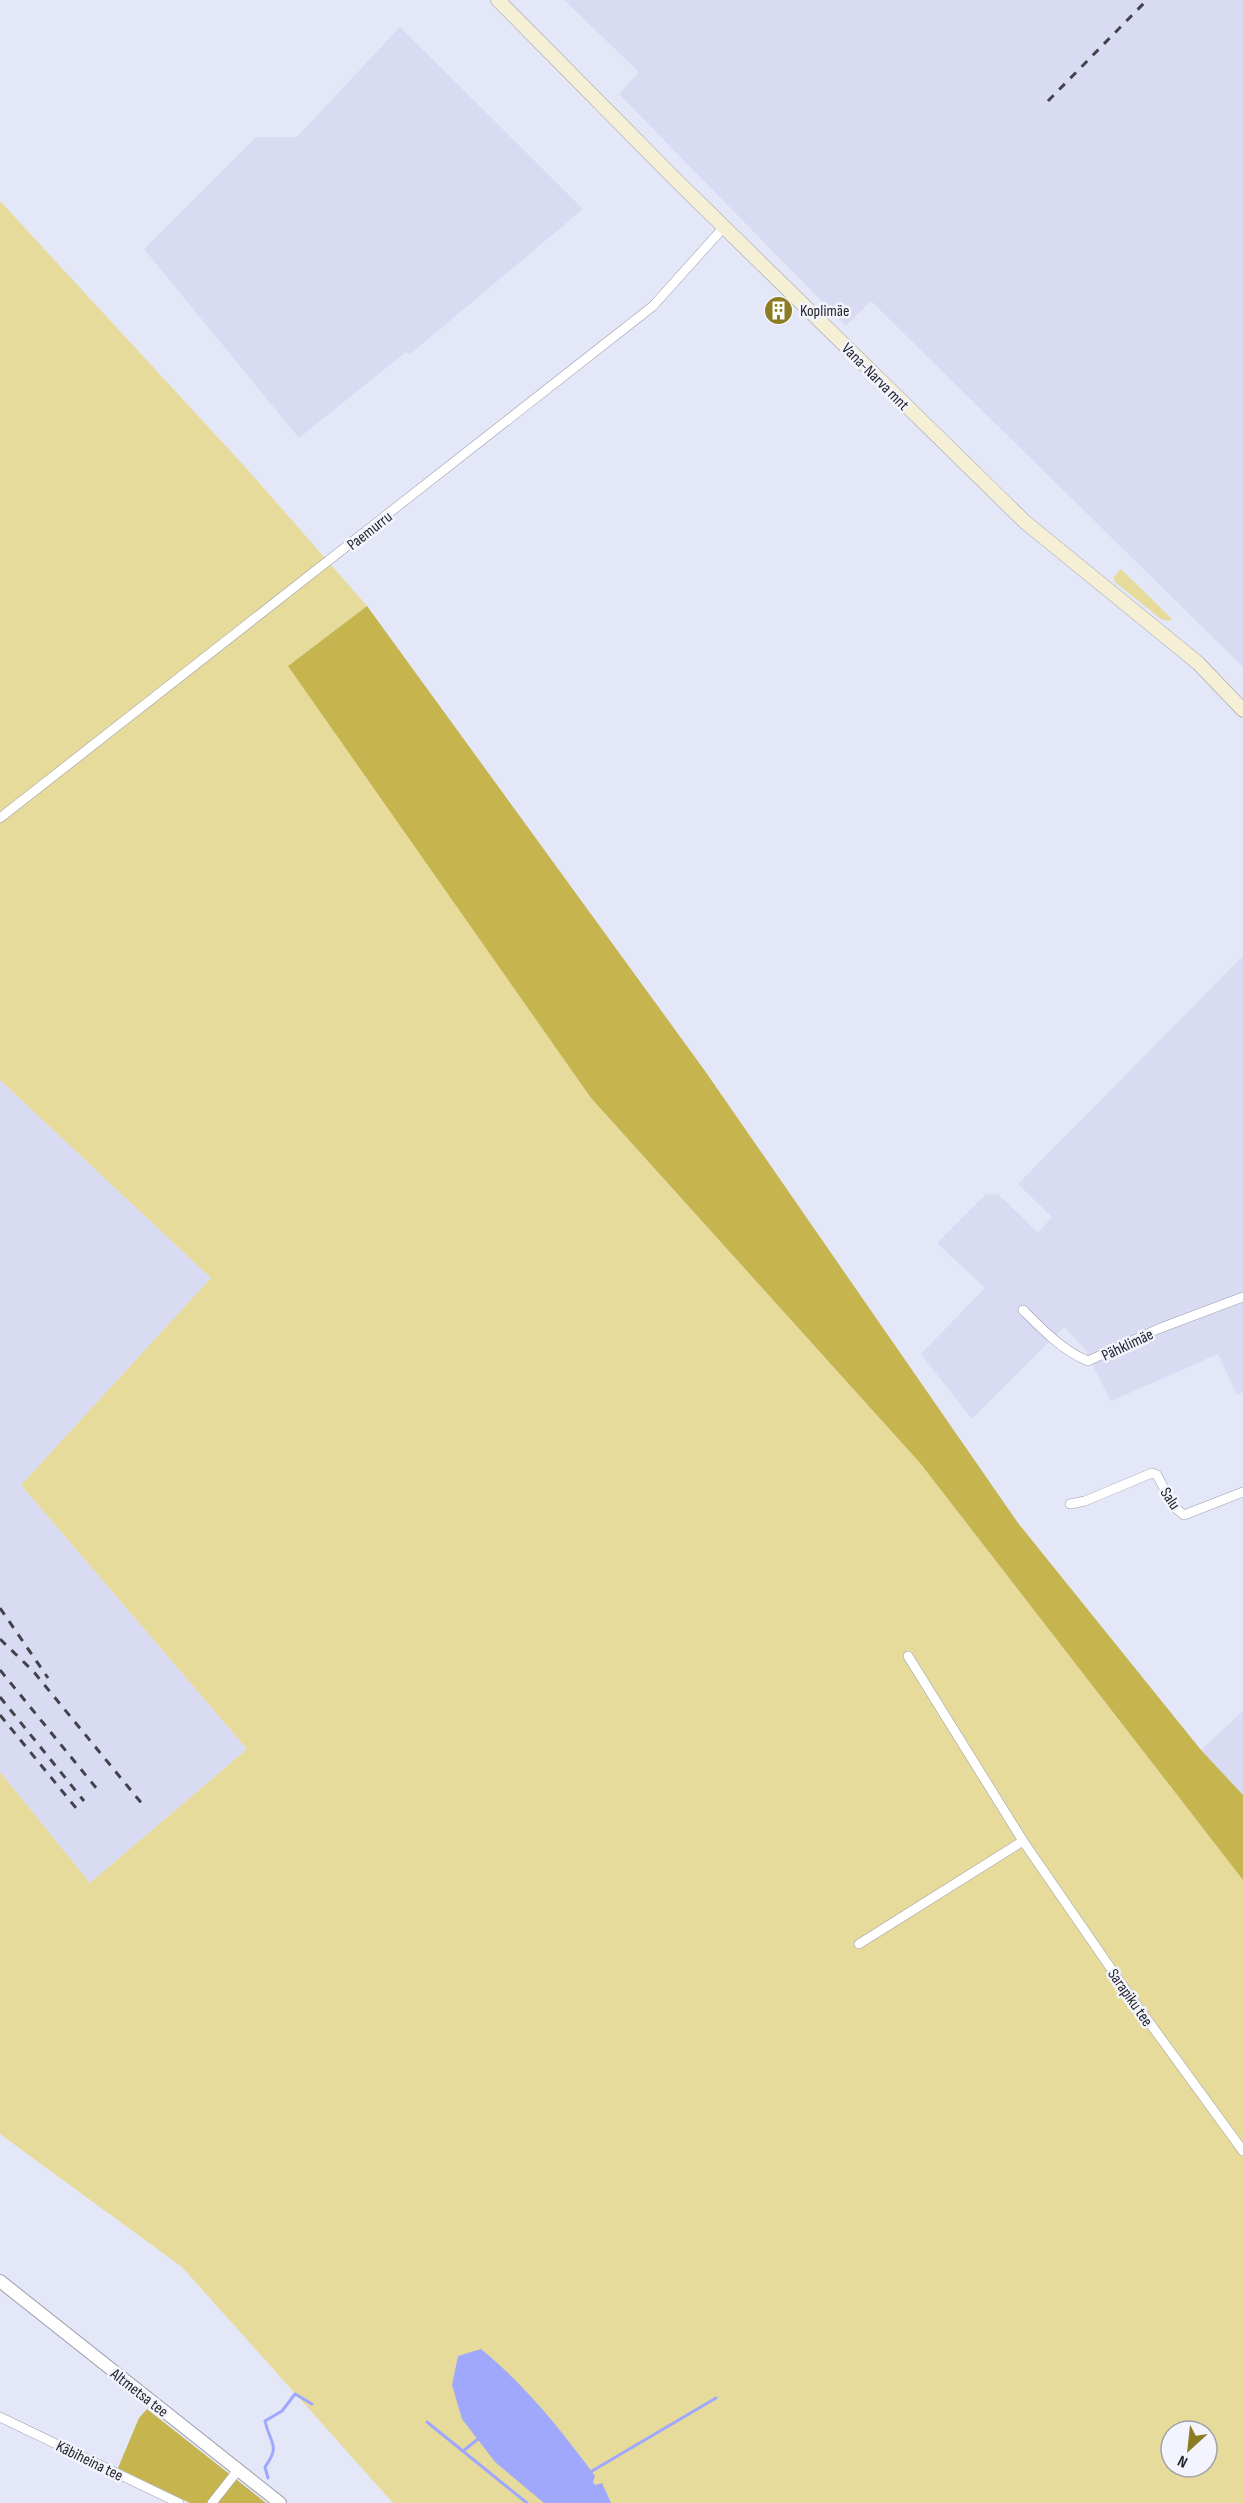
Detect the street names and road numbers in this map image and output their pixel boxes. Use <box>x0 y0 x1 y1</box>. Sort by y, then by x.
street label: Vana-Narva mnt <box>837 339 913 415</box>
street label: Paemurru <box>344 508 396 555</box>
street label: Pähklimäe <box>1099 1325 1156 1366</box>
street label: Salu <box>1156 1484 1184 1514</box>
street label: Sarapiku tee <box>1103 1965 1156 2030</box>
street label: Altmetsa tee <box>106 2364 172 2422</box>
street label: Käbiheina tee <box>53 2437 126 2486</box>

